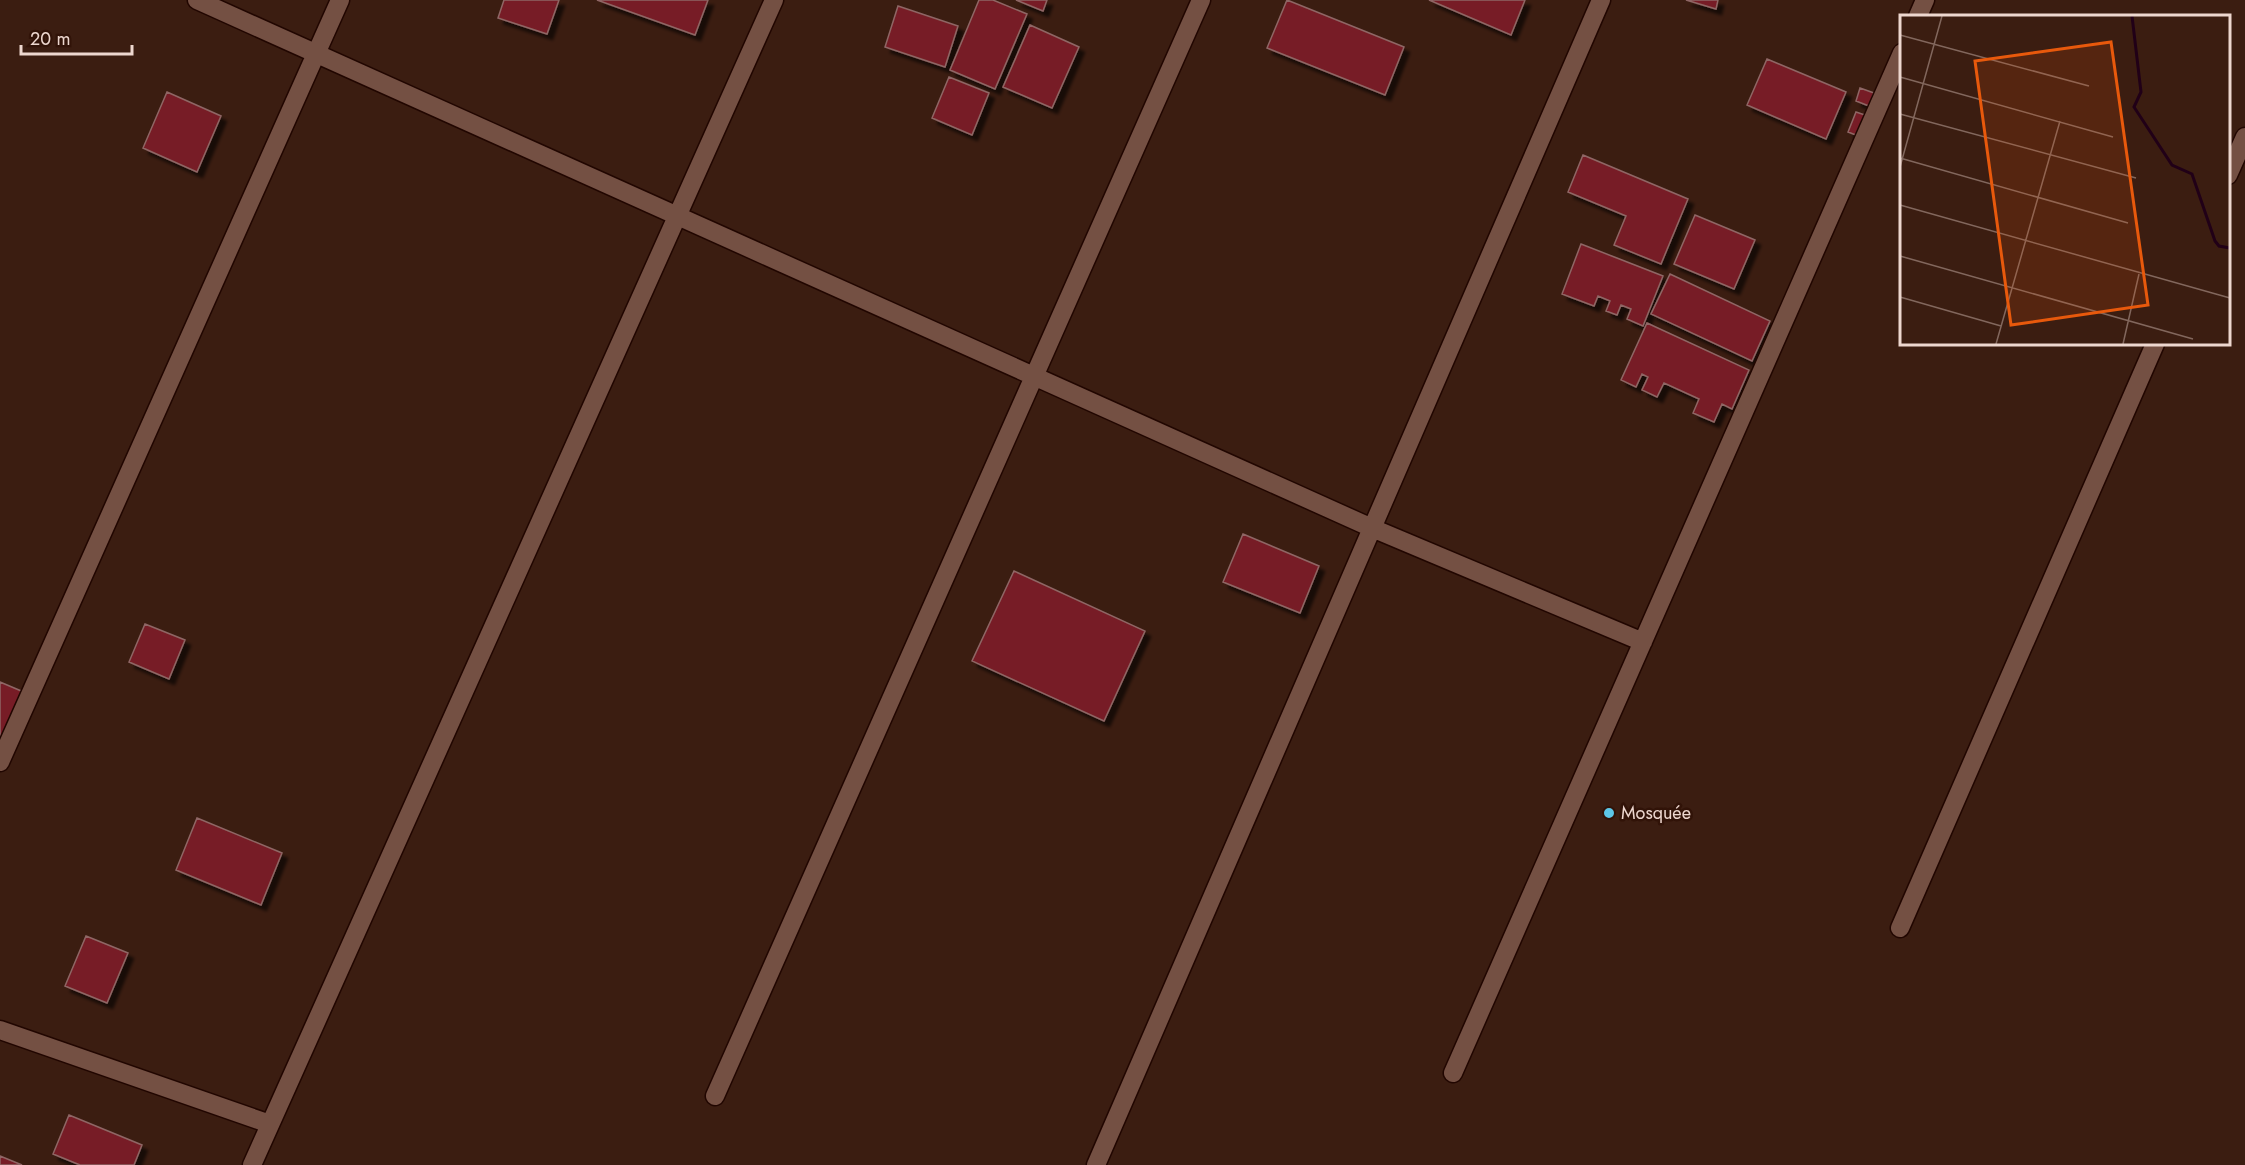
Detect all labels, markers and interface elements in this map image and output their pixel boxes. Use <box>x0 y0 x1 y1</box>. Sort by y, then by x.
inset map <box>1900 15 2230 345</box>
scale bar <box>21 18 132 56</box>
text: 20 m <box>30 26 70 52</box>
place label: Mosquée <box>1621 800 1691 826</box>
marker: Mosquée <box>1602 806 1616 820</box>

